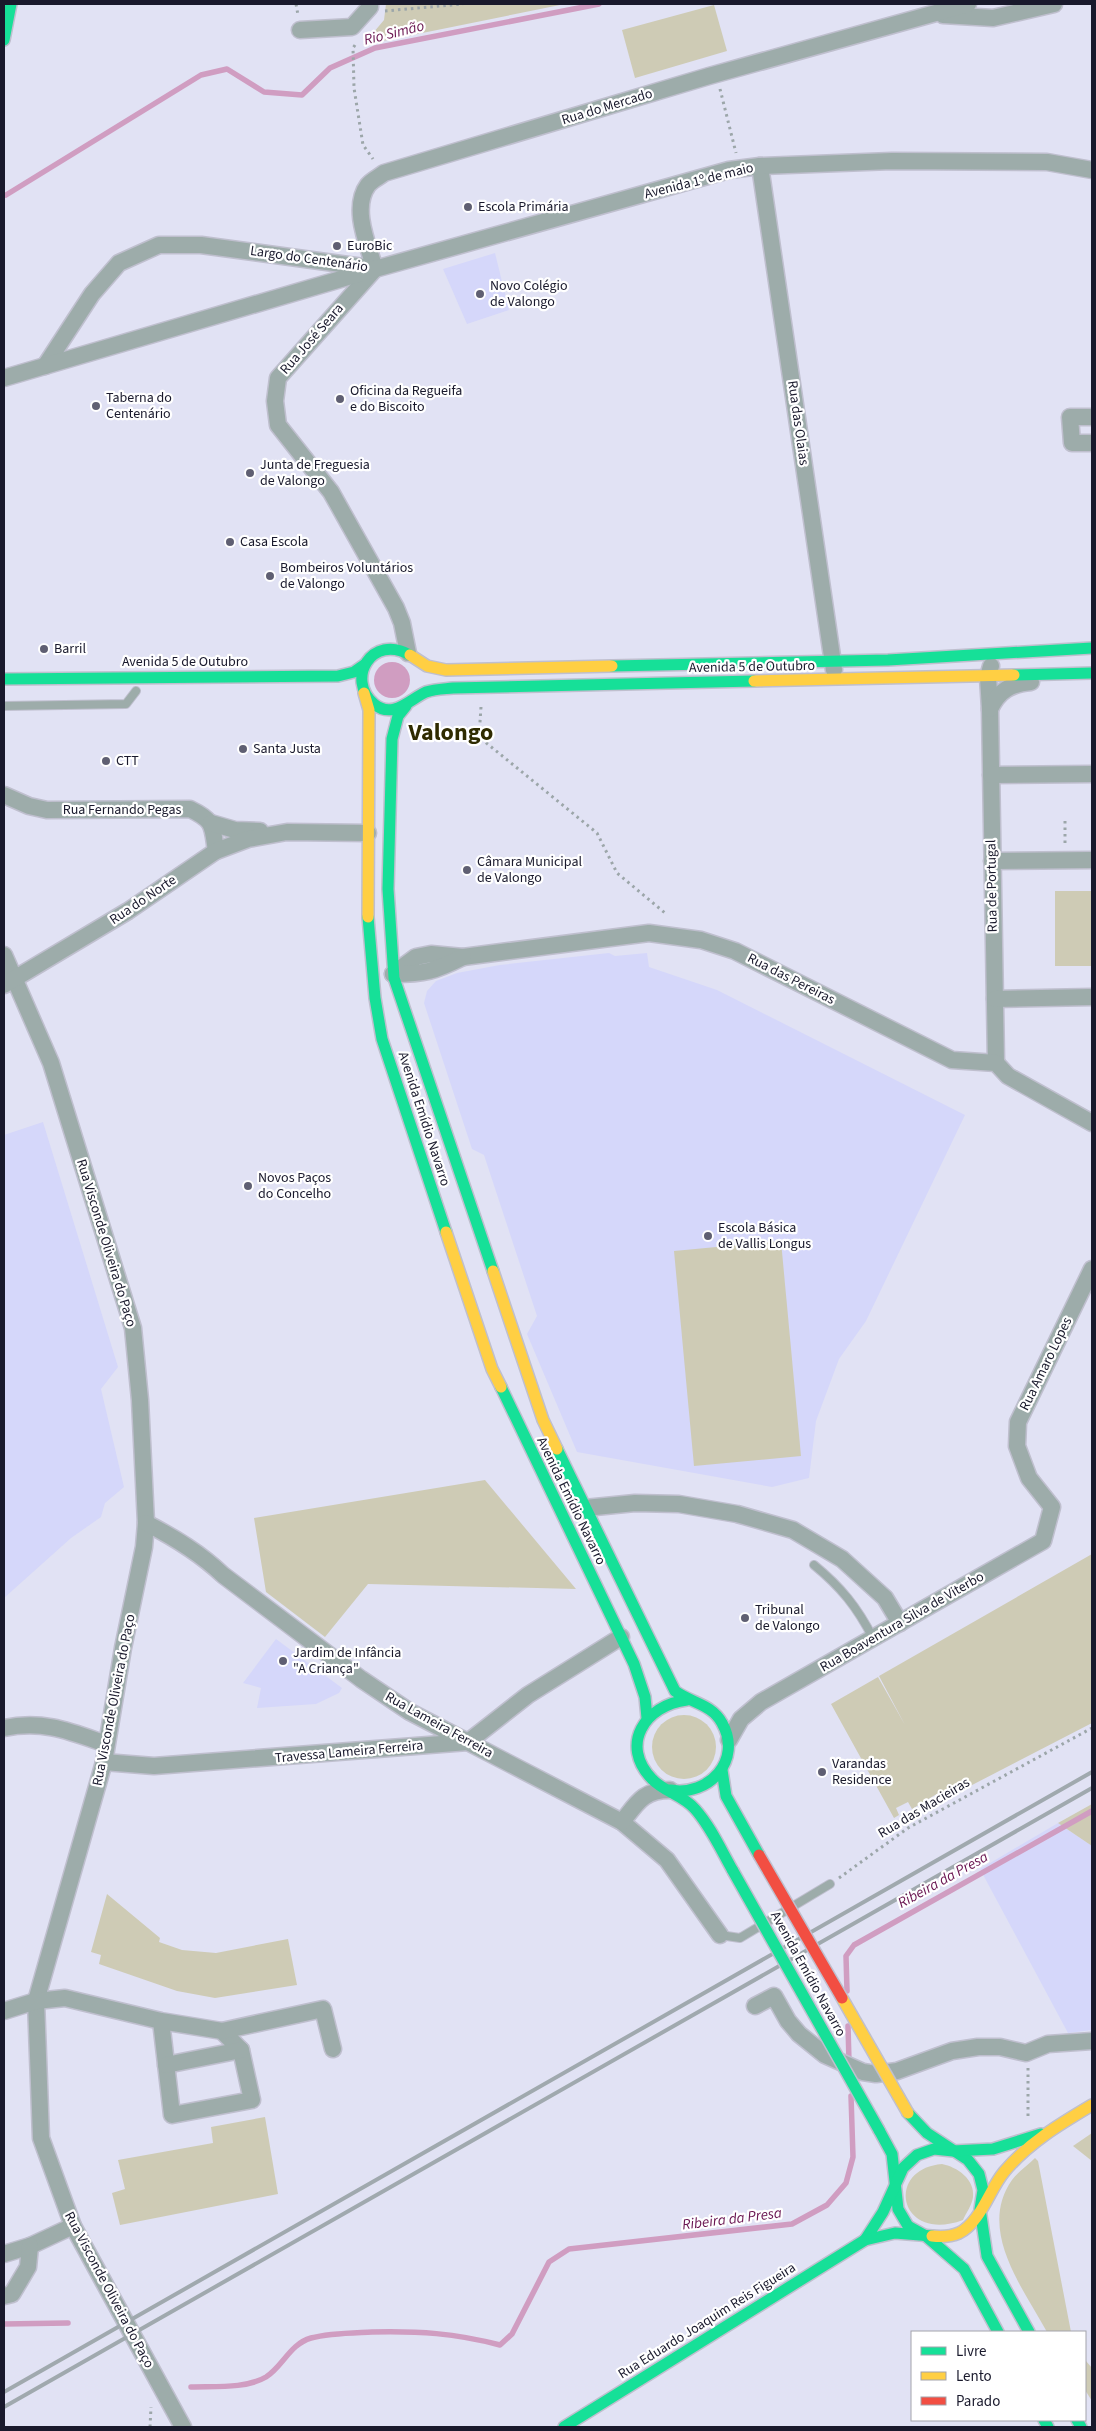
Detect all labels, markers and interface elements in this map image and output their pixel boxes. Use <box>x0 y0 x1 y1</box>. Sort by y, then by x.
water label: Rio Simão <box>362 15 427 51</box>
street label: Rua do Mercado <box>559 84 655 130</box>
street label: Avenida 1º de maio <box>642 158 756 204</box>
place label: Escola Primária <box>478 197 569 217</box>
marker: Escola Primária <box>462 201 474 213</box>
place label: EuroBic <box>347 236 393 256</box>
marker: EuroBic <box>331 240 343 252</box>
street label: Largo do Centenário <box>249 241 369 277</box>
place label: Novo Colégio de Valongo <box>490 276 568 312</box>
marker: Novo Colégio de Valongo <box>474 288 486 300</box>
street label: Rua José Seara <box>276 299 348 379</box>
street label: Rua das Olaias <box>782 379 814 467</box>
place label: Oficina da Regueifa e do Biscoito <box>350 381 462 417</box>
place label: Taberna do Centenário <box>106 388 172 424</box>
marker: Oficina da Regueifa e do Biscoito <box>334 393 346 405</box>
marker: Taberna do Centenário <box>90 400 102 412</box>
place label: Junta de Freguesia de Valongo <box>260 455 370 491</box>
marker: Junta de Freguesia de Valongo <box>244 467 256 479</box>
place label: Casa Escola <box>240 532 308 552</box>
marker: Casa Escola <box>224 536 236 548</box>
place label: Bombeiros Voluntários de Valongo <box>280 558 413 594</box>
marker: Bombeiros Voluntários de Valongo <box>264 570 276 582</box>
place label: Barril <box>54 639 86 659</box>
marker: Barril <box>38 643 50 655</box>
street label: Avenida 5 de Outubro <box>122 652 248 672</box>
street label: Avenida 5 de Outubro <box>689 656 815 678</box>
district label: Valongo <box>408 715 493 750</box>
place label: Santa Justa <box>253 739 321 759</box>
marker: Santa Justa <box>237 743 249 755</box>
place label: CTT <box>116 751 139 771</box>
marker: CTT <box>100 755 112 767</box>
street label: Rua Fernando Pegas <box>63 800 181 820</box>
street label: Rua de Portugal <box>981 839 1003 933</box>
place label: Câmara Municipal de Valongo <box>477 852 582 888</box>
marker: Câmara Municipal de Valongo <box>461 864 473 876</box>
street label: Rua do Norte <box>106 870 180 930</box>
street label: Rua das Pereiras <box>744 948 838 1010</box>
street label: Avenida Emídio Navarro <box>393 1049 455 1189</box>
street label: Rua Visconde Oliveira do Paço <box>71 1157 141 1329</box>
place label: Novos Paços do Concelho <box>258 1168 331 1204</box>
marker: Novos Paços do Concelho <box>242 1180 254 1192</box>
place label: Escola Básica de Vallis Longus <box>718 1218 811 1254</box>
marker: Escola Básica de Vallis Longus <box>702 1230 714 1242</box>
street label: Rua Amaro Lopes <box>1015 1314 1077 1414</box>
street label: Avenida Emídio Navarro <box>531 1434 611 1568</box>
street label: Rua Boaventura Silva de Viterbo <box>816 1567 988 1677</box>
place label: Tribunal de Valongo <box>755 1600 820 1636</box>
street label: Rua Visconde Oliveira do Paço <box>88 1612 140 1788</box>
marker: Tribunal de Valongo <box>739 1612 751 1624</box>
place label: Jardim de Infância "A Criança" <box>293 1643 401 1679</box>
marker: Jardim de Infância "A Criança" <box>277 1655 289 1667</box>
street label: Rua Lameira Ferreira <box>381 1687 497 1763</box>
street label: Travessa Lameira Ferreira <box>274 1736 424 1768</box>
place label: Varandas Residence <box>832 1754 892 1790</box>
marker: Varandas Residence <box>816 1766 828 1778</box>
street label: Rua das Macieiras <box>874 1773 974 1843</box>
water label: Ribeira da Presa <box>894 1847 992 1913</box>
street label: Avenida Emídio Navarro <box>765 1908 851 2040</box>
water label: Ribeira da Presa <box>681 2202 783 2236</box>
street label: Rua Visconde Oliveira do Paço <box>59 2208 159 2372</box>
street label: Rua Eduardo Joaquim Reis Figueira <box>614 2258 800 2384</box>
legend <box>911 2331 1086 2421</box>
text: Livre <box>956 2341 986 2362</box>
text: Lento <box>956 2366 992 2387</box>
text: Parado <box>956 2391 1000 2412</box>

